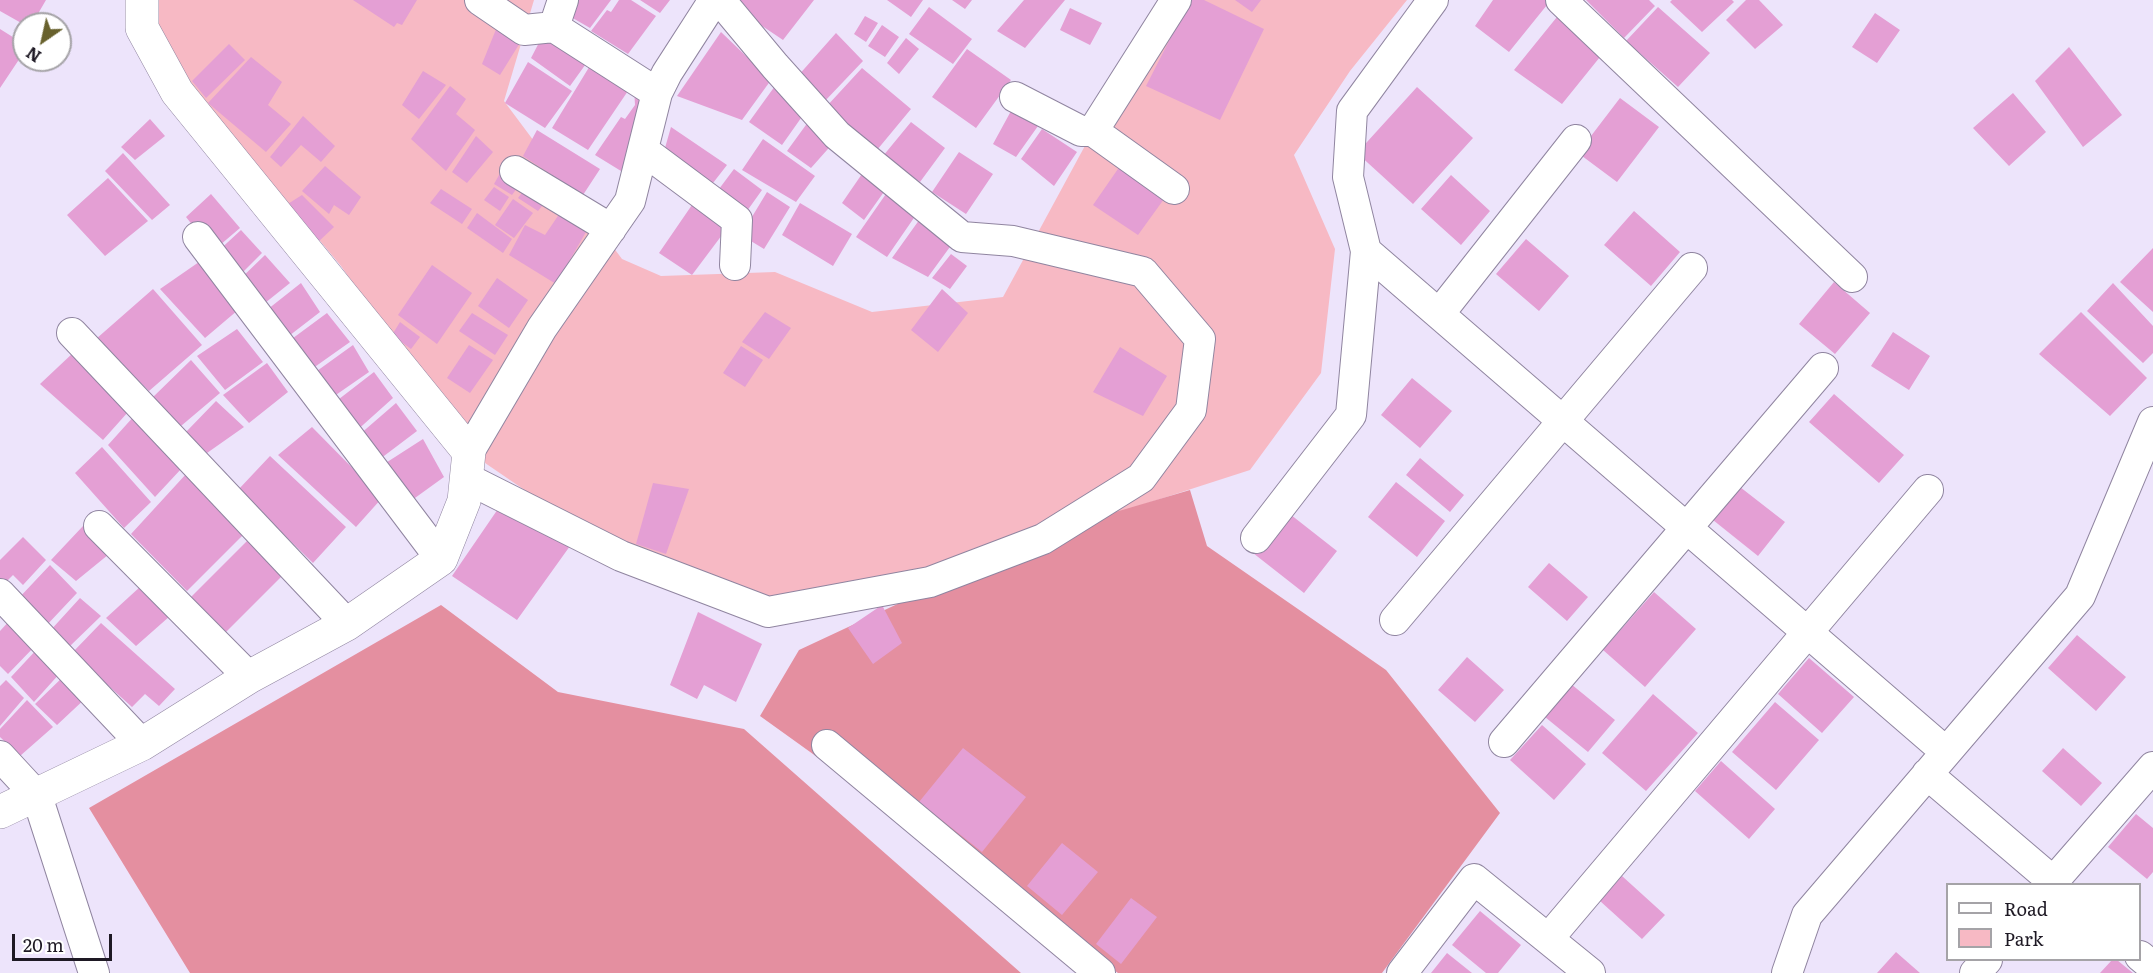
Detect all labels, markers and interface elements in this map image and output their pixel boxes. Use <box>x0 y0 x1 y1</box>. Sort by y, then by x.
north arrow <box>12 12 72 72</box>
text: N <box>21 42 45 69</box>
legend <box>1946 883 2141 961</box>
text: Road <box>2004 895 2048 922</box>
scale bar <box>15 922 116 960</box>
text: Park <box>2004 925 2043 952</box>
text: 20 m <box>23 931 64 958</box>

